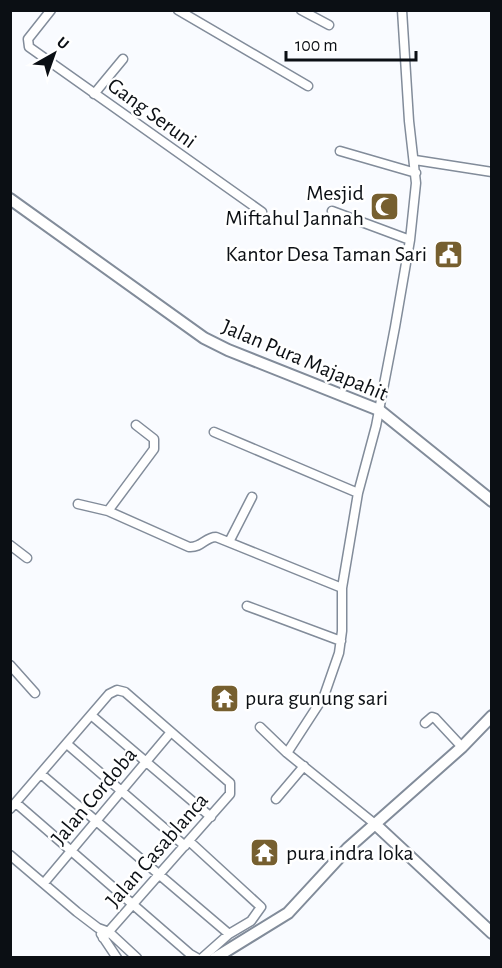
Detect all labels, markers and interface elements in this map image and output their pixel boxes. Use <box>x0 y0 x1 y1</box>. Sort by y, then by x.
north arrow <box>24 24 84 84</box>
scale bar <box>286 24 416 62</box>
text: U <box>54 34 72 53</box>
text: 100 m <box>295 37 338 55</box>
street label: Gang Seruni <box>104 74 200 152</box>
place label: Mesjid Miftahul Jannah <box>225 182 364 229</box>
mosque icon: Mesjid Miftahul Jannah <box>369 190 401 222</box>
public building icon: Kantor Desa Taman Sari <box>432 238 464 270</box>
place label: Kantor Desa Taman Sari <box>225 243 427 265</box>
street label: Jalan Pura Majapahit <box>219 315 391 405</box>
temple icon: pura gunung sari <box>208 682 240 714</box>
place label: pura gunung sari <box>245 687 388 709</box>
street label: Jalan Cordoba <box>47 743 141 849</box>
street label: Jalan Casablanca <box>102 789 212 911</box>
temple icon: pura indra loka <box>249 837 281 869</box>
place label: pura indra loka <box>286 842 414 864</box>

